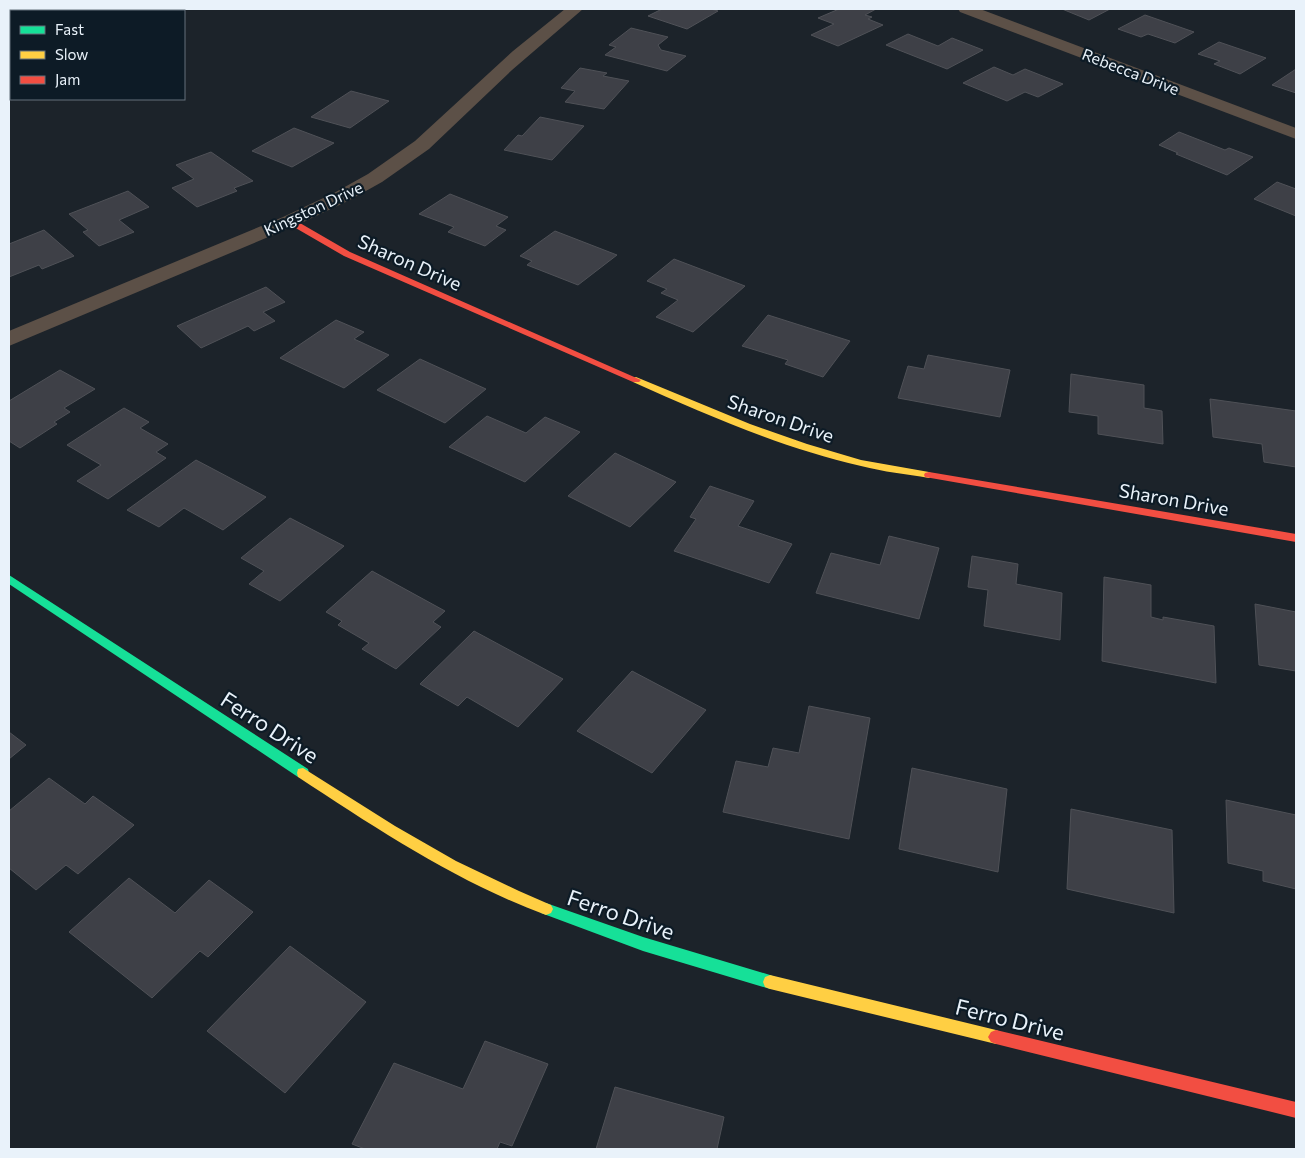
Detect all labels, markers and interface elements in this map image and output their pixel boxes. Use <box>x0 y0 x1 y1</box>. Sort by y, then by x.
legend <box>10 10 185 100</box>
text: Fast <box>55 20 84 38</box>
street label: Rebecca Drive <box>1080 44 1182 98</box>
text: Slow <box>55 45 88 63</box>
text: Jam <box>55 70 80 88</box>
street label: Kingston Drive <box>261 177 365 239</box>
street label: Sharon Drive <box>355 229 465 295</box>
street label: Sharon Drive <box>725 389 837 447</box>
street label: Sharon Drive <box>1117 478 1231 520</box>
street label: Ferro Drive <box>216 685 324 769</box>
street label: Ferro Drive <box>564 883 678 945</box>
street label: Ferro Drive <box>953 992 1067 1046</box>

